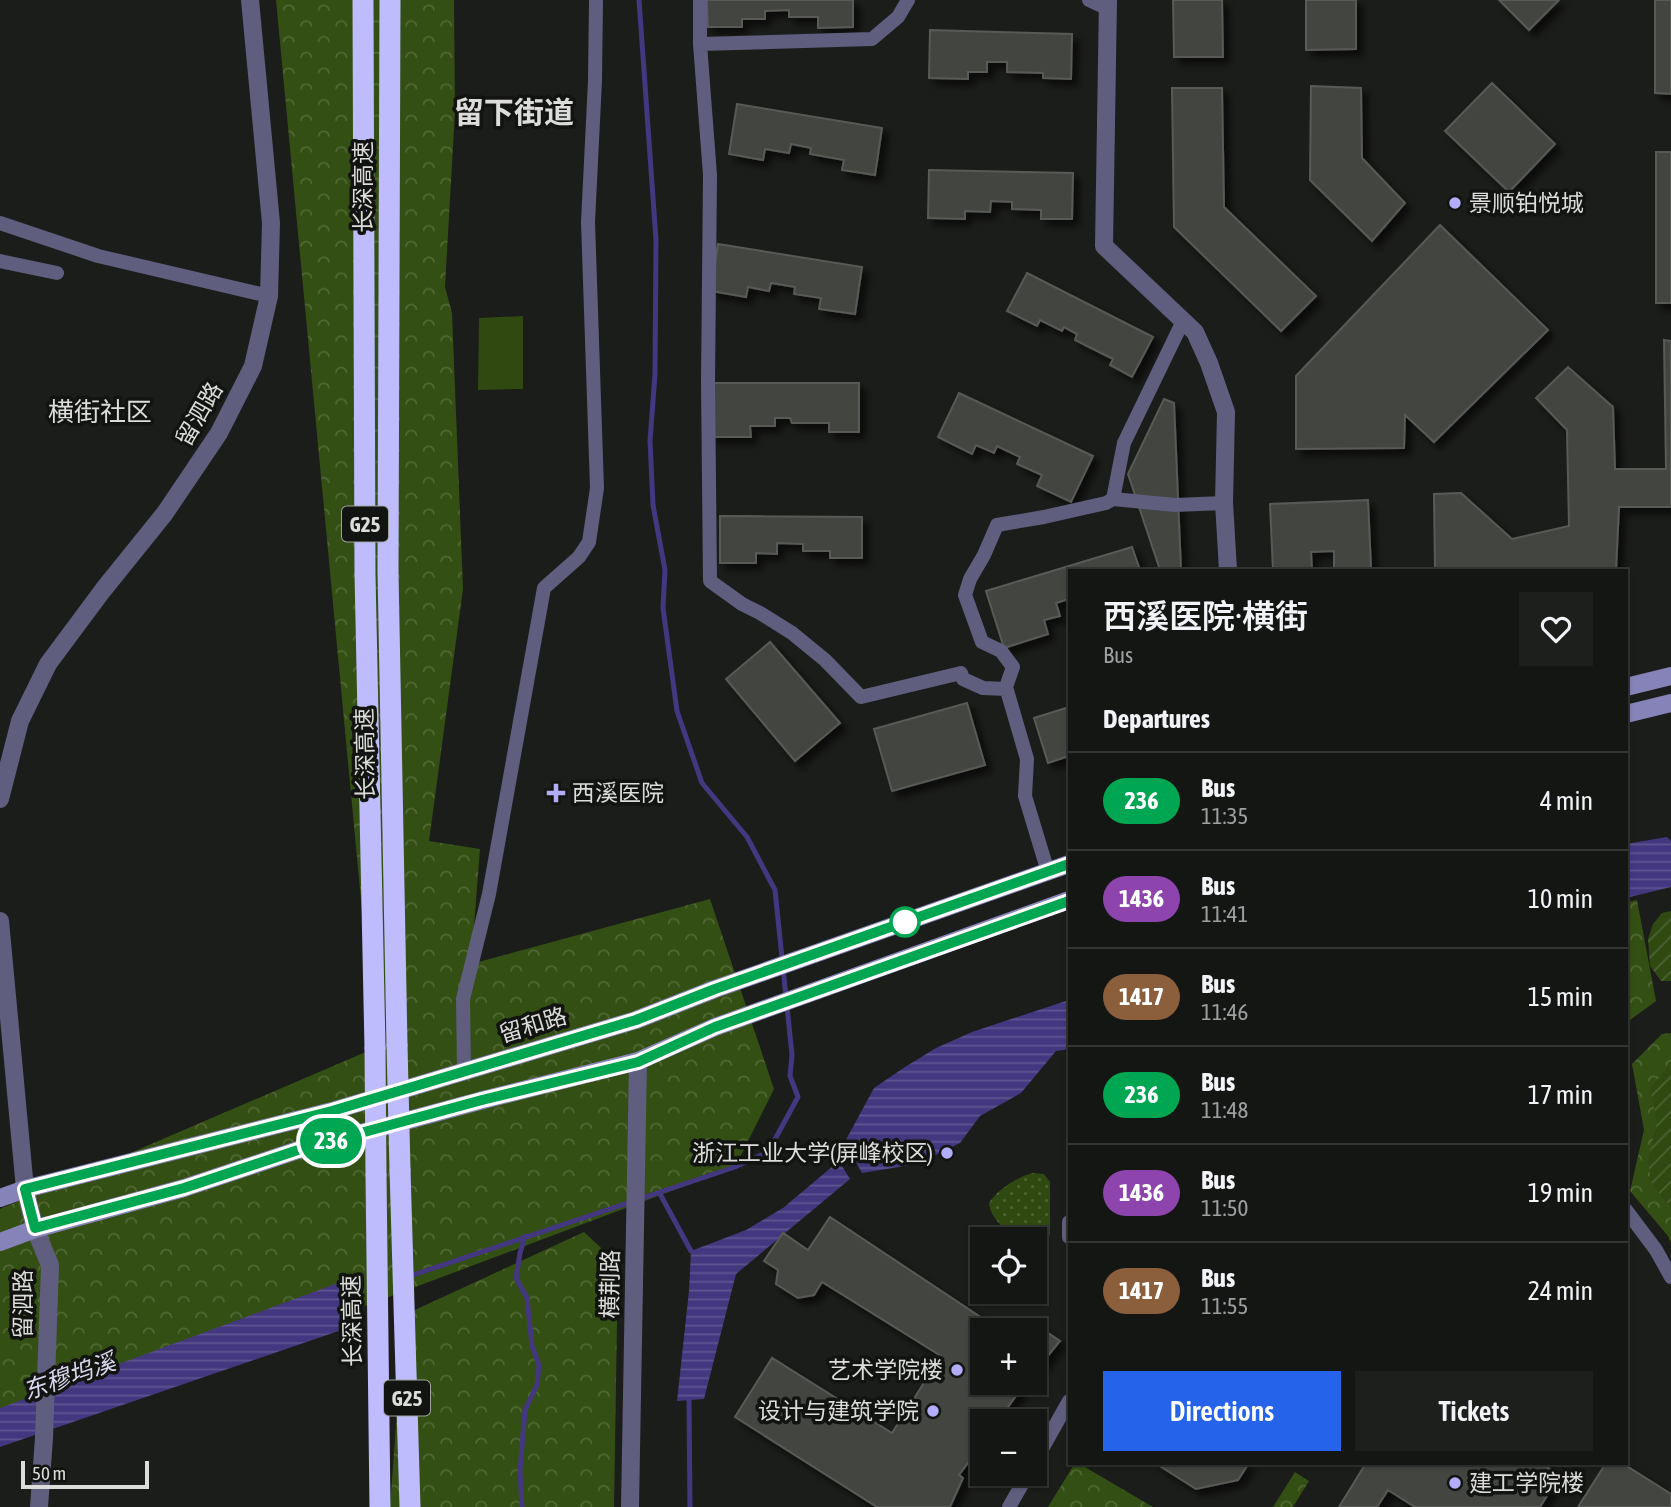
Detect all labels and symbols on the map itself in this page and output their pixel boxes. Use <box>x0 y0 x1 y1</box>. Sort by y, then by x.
district label: 留下街道 <box>454 95 574 129</box>
street label: 长深高速 <box>350 141 376 233</box>
place label: 景顺铂悦城 <box>1469 190 1584 216</box>
marker: 景顺铂悦城 <box>1447 195 1463 211</box>
street label: 留泗路 <box>170 378 228 450</box>
district label: 横街社区 <box>48 397 152 427</box>
road number: G25 <box>342 506 388 542</box>
street label: 长深高速 <box>351 708 379 800</box>
place label: 西溪医院 <box>572 780 664 806</box>
marker: 西溪医院 <box>546 783 566 803</box>
unlabelled marker <box>890 907 920 937</box>
street label: 留和路 <box>496 1002 570 1048</box>
line badge: 236 <box>291 1118 371 1164</box>
place label: 浙江工业大学(屏峰校区) <box>692 1140 933 1166</box>
marker: 浙江工业大学(屏峰校区) <box>939 1145 955 1161</box>
street label: 横荆路 <box>596 1249 624 1319</box>
street label: 留泗路 <box>10 1270 36 1339</box>
street label: 长深高速 <box>338 1275 366 1367</box>
water label: 东穆坞溪 <box>19 1347 122 1404</box>
place label: 艺术学院楼 <box>828 1357 943 1383</box>
marker: 艺术学院楼 <box>949 1362 965 1378</box>
road number: G25 <box>384 1380 430 1416</box>
place label: 设计与建筑学院 <box>758 1398 919 1424</box>
marker: 设计与建筑学院 <box>925 1403 941 1419</box>
scale bar <box>21 1458 149 1490</box>
place label: 建工学院楼 <box>1469 1470 1584 1496</box>
marker: 建工学院楼 <box>1447 1475 1463 1491</box>

